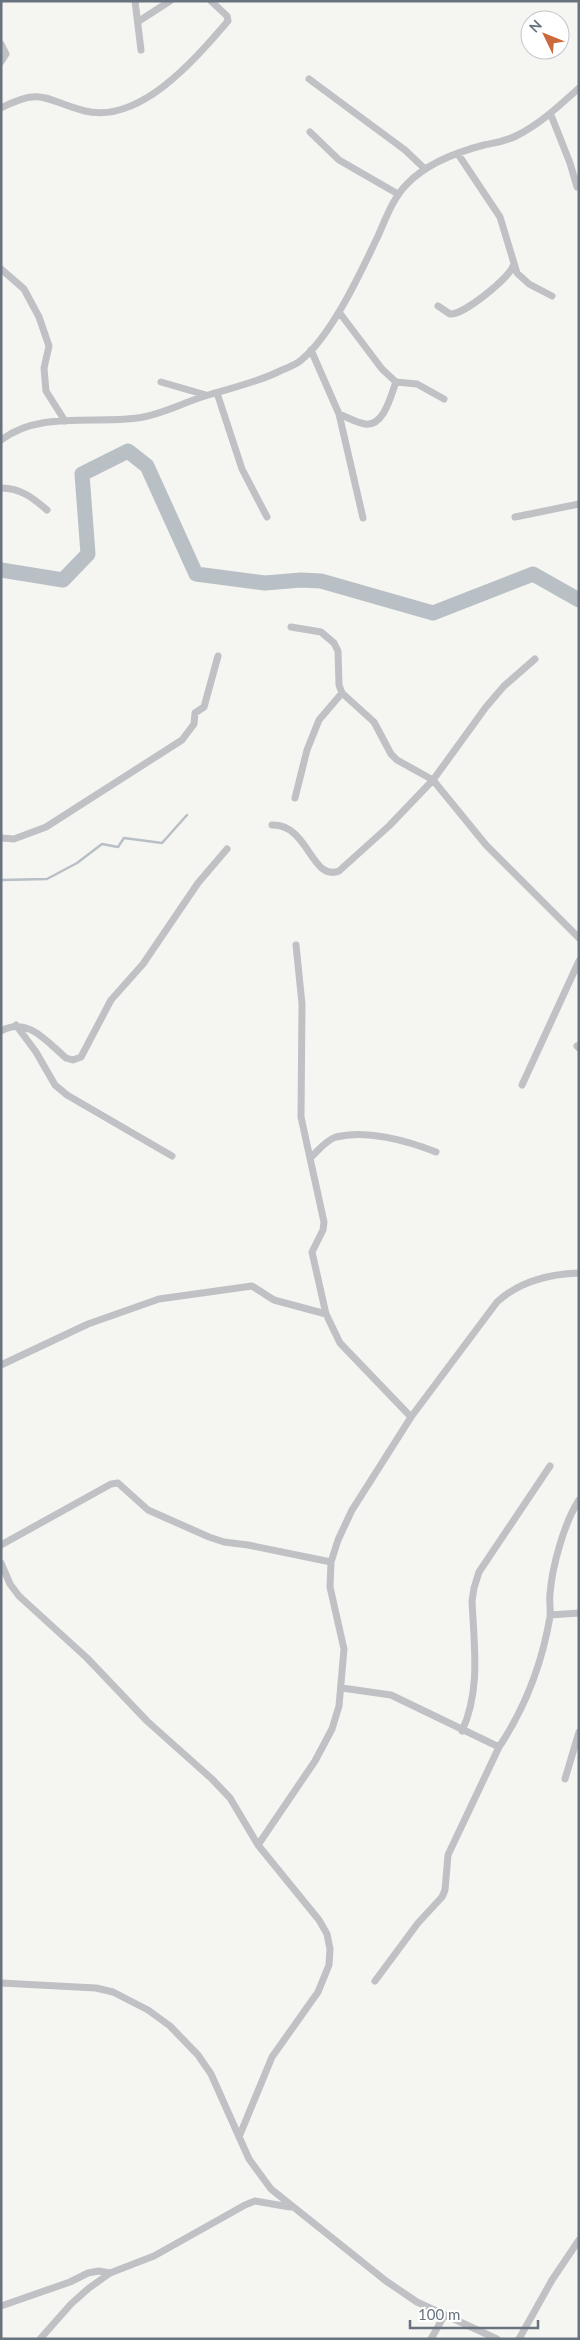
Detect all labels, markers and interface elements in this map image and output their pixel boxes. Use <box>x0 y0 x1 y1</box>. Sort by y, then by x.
north arrow <box>520 10 570 60</box>
text: N <box>525 16 545 36</box>
scale bar <box>410 2298 538 2330</box>
text: 100 m <box>418 2305 460 2323</box>

